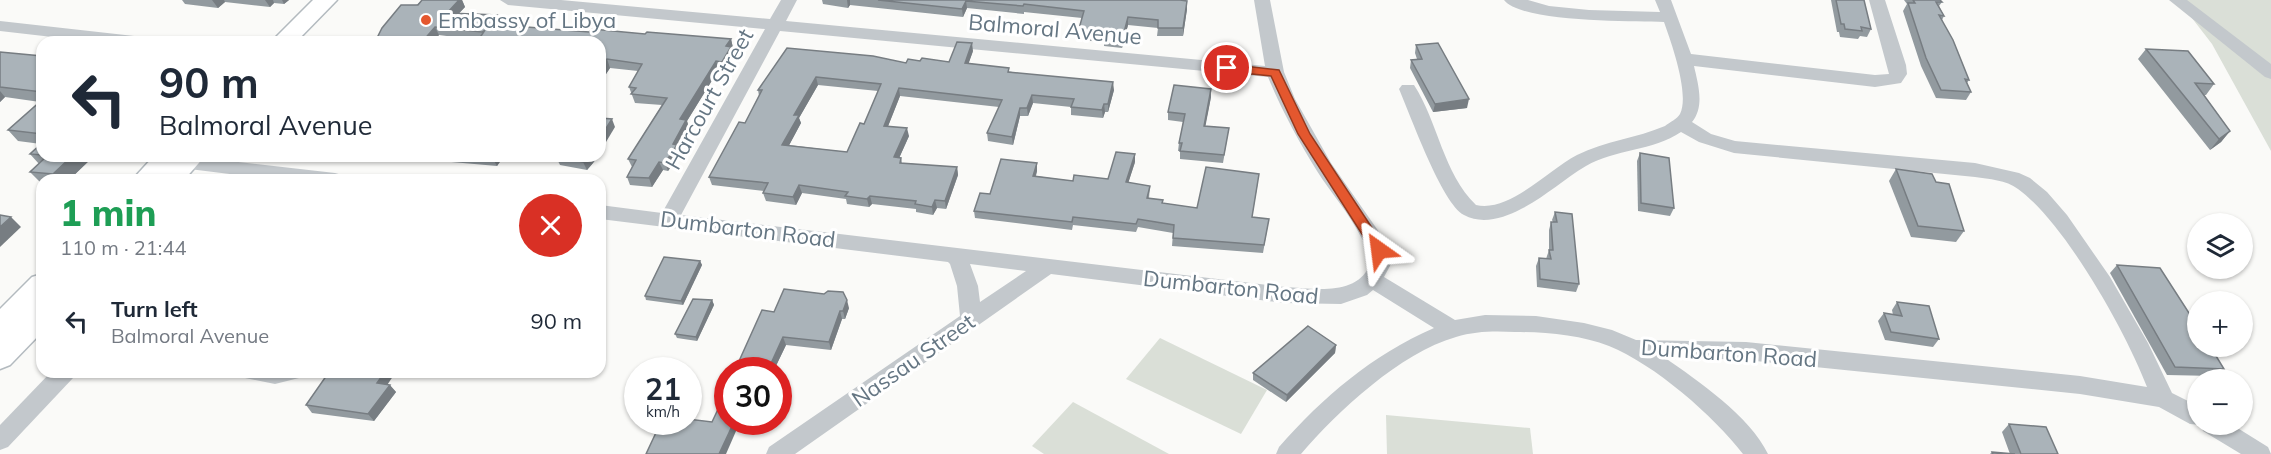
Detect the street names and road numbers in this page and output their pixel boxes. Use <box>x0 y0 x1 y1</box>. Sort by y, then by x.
street label: Balmoral Avenue <box>967 7 1143 51</box>
street label: Harcourt Street <box>659 23 759 174</box>
street label: Dumbarton Road <box>659 204 837 254</box>
street label: Dumbarton Road <box>1142 264 1320 310</box>
street label: Nassau Street <box>846 307 980 413</box>
street label: Dumbarton Road <box>1640 333 1818 373</box>

